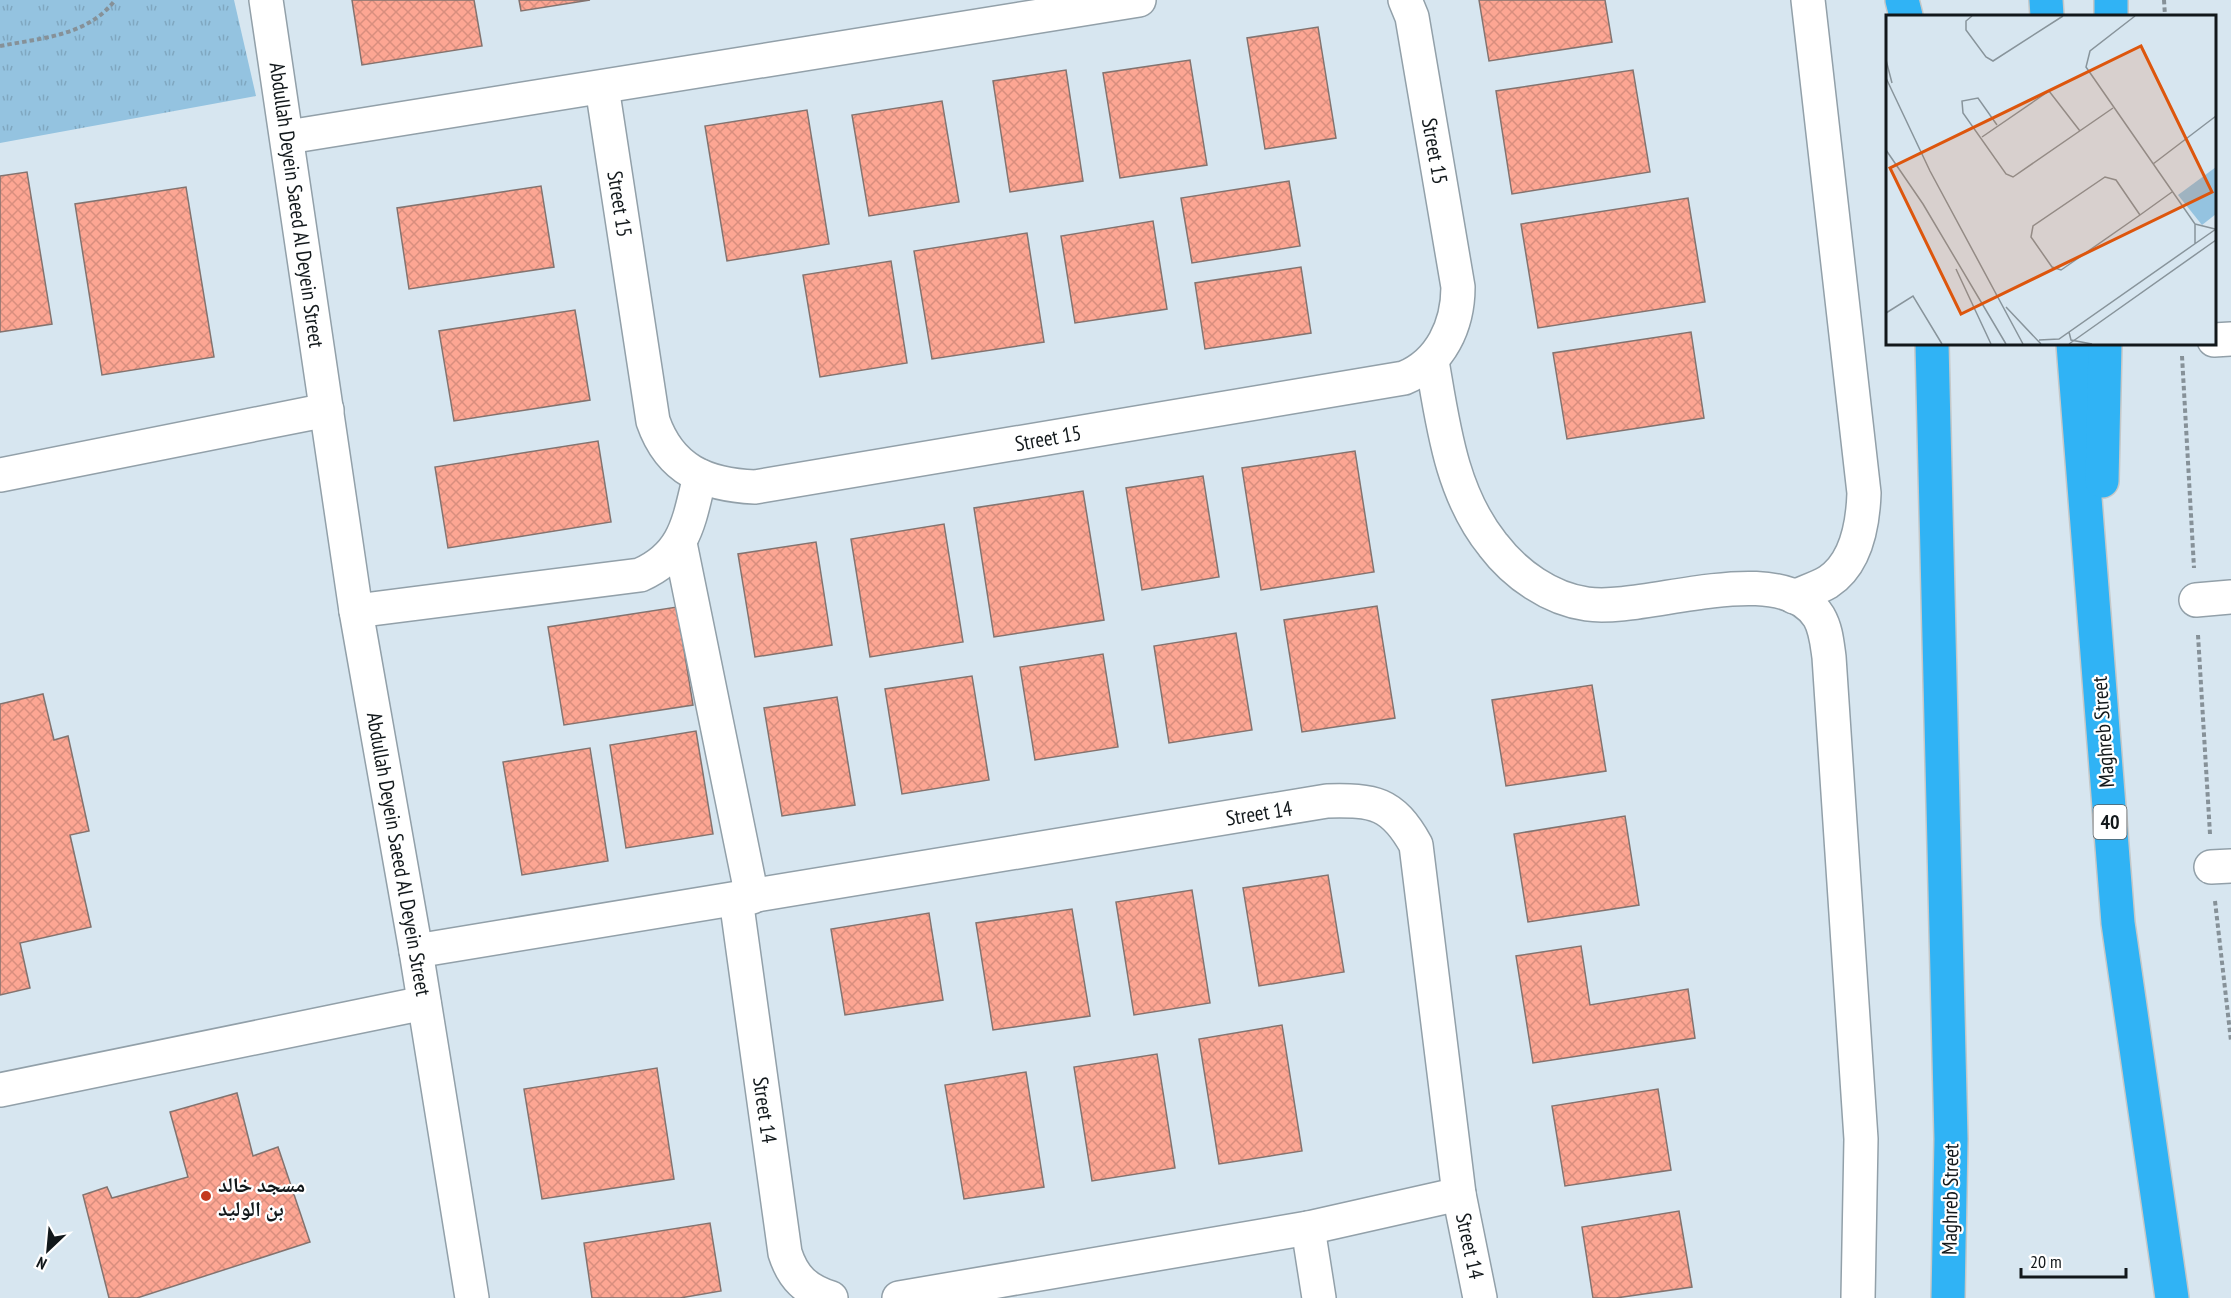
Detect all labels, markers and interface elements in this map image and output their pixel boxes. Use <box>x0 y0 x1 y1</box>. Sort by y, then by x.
inset map <box>1886 15 2216 345</box>
street label: Abdullah Deyein Saeed Al Deyein Street <box>264 61 330 350</box>
street label: Street 15 <box>1416 116 1454 186</box>
street label: Street 15 <box>601 169 639 239</box>
street label: Street 15 <box>1013 419 1083 457</box>
street label: Maghreb Street <box>2086 675 2120 789</box>
street label: Abdullah Deyein Saeed Al Deyein Street <box>361 710 437 998</box>
street label: Street 14 <box>1224 794 1295 832</box>
road number: 40 <box>2094 805 2126 839</box>
street label: Street 14 <box>747 1075 783 1146</box>
street label: Maghreb Street <box>1936 1143 1964 1255</box>
place label: مسجد خالد بن الوليد <box>218 1171 305 1222</box>
marker: مسجد خالد بن الوليد <box>199 1189 213 1203</box>
street label: Street 14 <box>1450 1211 1490 1282</box>
north arrow <box>18 1220 78 1280</box>
scale bar <box>2021 1241 2126 1279</box>
text: 20 m <box>2030 1250 2062 1273</box>
text: N <box>33 1253 50 1274</box>

